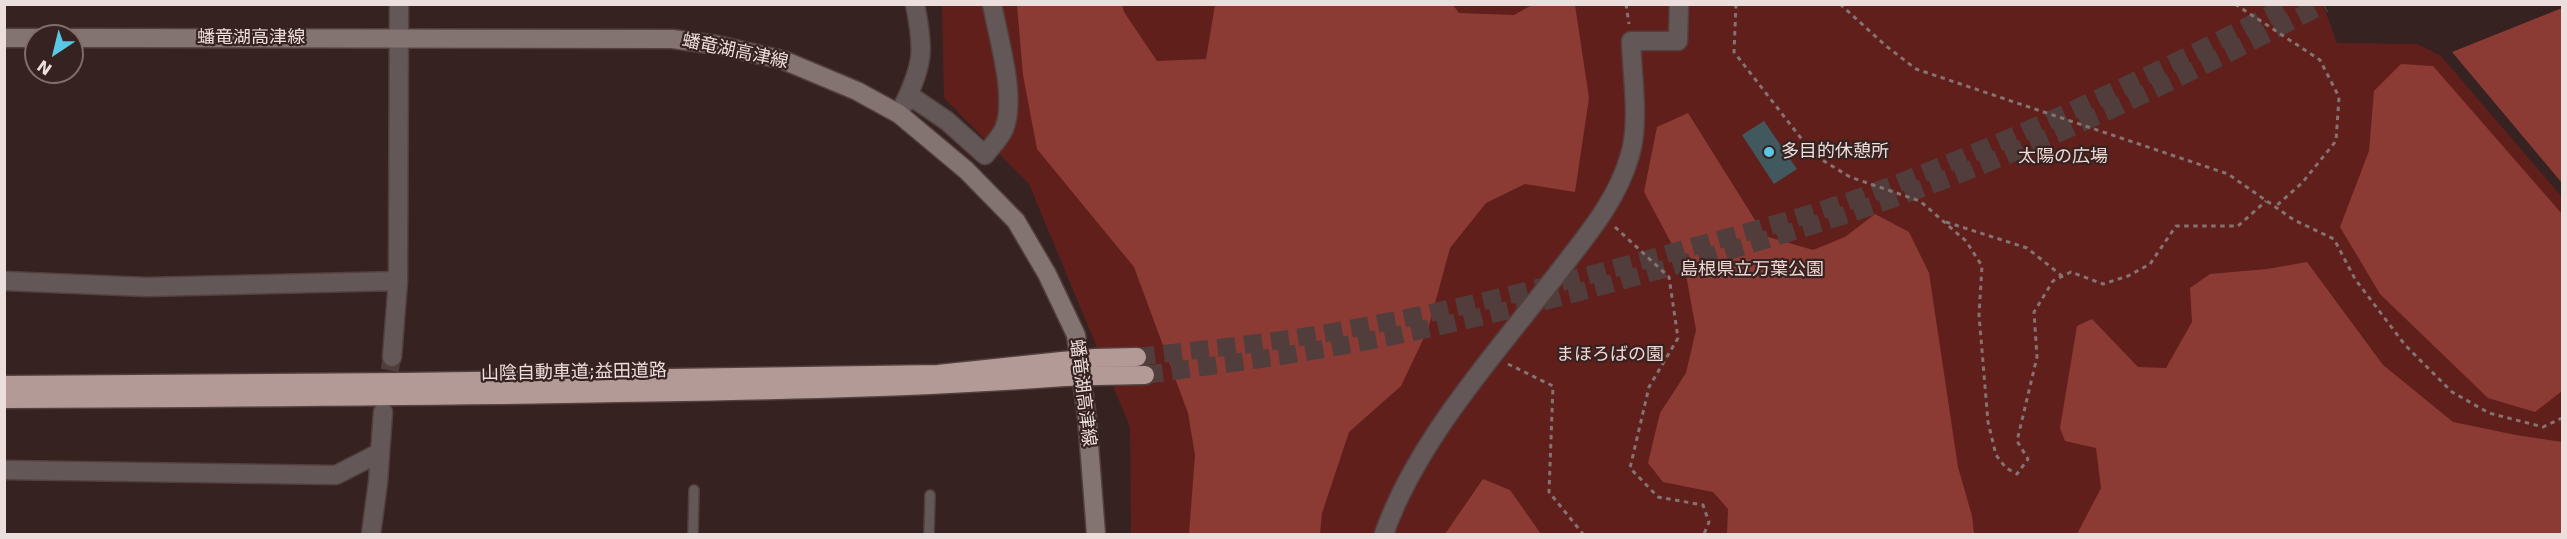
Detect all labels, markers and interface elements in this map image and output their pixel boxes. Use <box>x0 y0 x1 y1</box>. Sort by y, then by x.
north arrow <box>24 24 84 84</box>
street label: 蟠竜湖高津線 <box>197 27 305 49</box>
street label: 蟠竜湖高津線 <box>680 30 790 74</box>
text: N <box>34 56 55 79</box>
place label: 多目的休憩所 <box>1781 141 1889 163</box>
marker: 多目的休憩所 <box>1762 145 1776 159</box>
park label: 太陽の広場 <box>2018 146 2108 168</box>
park label: 島根県立万葉公園 <box>1680 259 1824 281</box>
street label: 蟠竜湖高津線 <box>1065 338 1099 448</box>
park label: まほろばの園 <box>1556 344 1664 366</box>
street label: 山陰自動車道;益田道路 <box>481 361 667 385</box>

